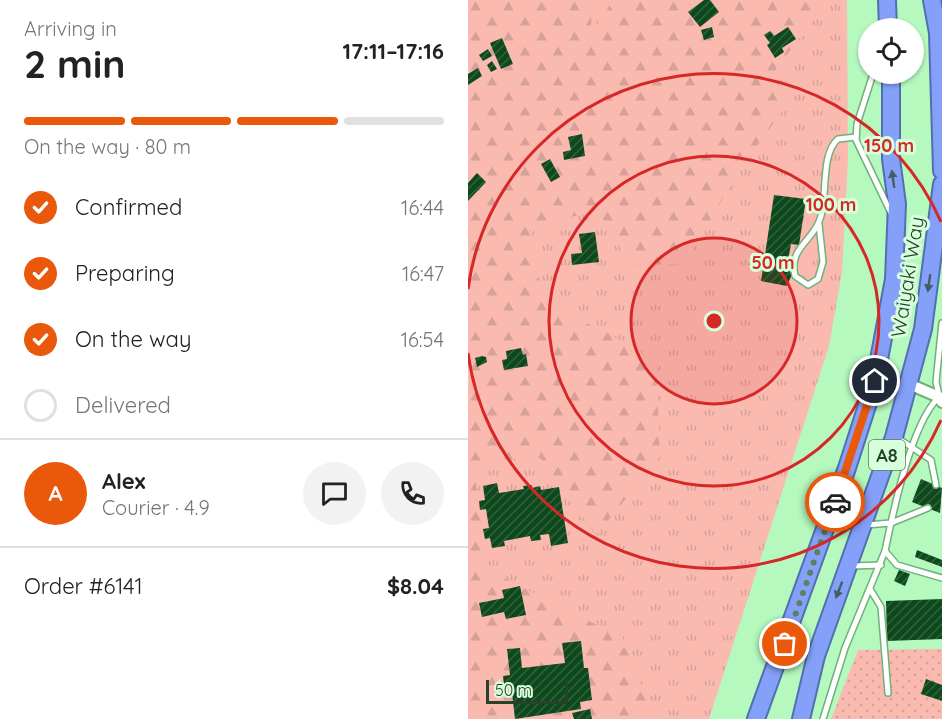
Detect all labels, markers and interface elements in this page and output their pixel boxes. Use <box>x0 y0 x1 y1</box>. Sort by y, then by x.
text: Arriving in <box>24 16 117 41</box>
map controls <box>858 18 924 84</box>
button: locate <box>858 18 924 84</box>
text: 17:11–17:16 <box>342 37 444 65</box>
text: 2 min <box>24 39 126 88</box>
text: On the way · 80 m <box>24 134 191 159</box>
text: 150 m <box>864 134 914 157</box>
one-way arrow <box>889 169 898 188</box>
icon: check <box>24 191 57 224</box>
text: Confirmed <box>75 193 182 221</box>
text: 100 m <box>806 193 856 216</box>
text: 16:44 <box>401 195 444 220</box>
street label: Waiyaki Way <box>885 215 929 339</box>
text: 50 m <box>751 251 795 274</box>
icon: check <box>24 257 57 290</box>
text: Preparing <box>75 259 175 287</box>
text: 16:47 <box>402 261 444 286</box>
one-way arrow <box>925 274 934 293</box>
centre of rings <box>704 311 724 331</box>
icon: check <box>24 323 57 356</box>
text: On the way <box>75 325 191 353</box>
text: 16:54 <box>401 327 444 352</box>
pin <box>849 355 900 406</box>
icon: home <box>858 364 891 397</box>
text: Delivered <box>75 391 171 419</box>
road number: A8 <box>869 440 905 470</box>
button: chat <box>303 462 366 525</box>
button: phone <box>381 462 444 525</box>
text: Alex <box>102 467 145 495</box>
courier <box>805 472 865 532</box>
text: A <box>48 479 63 507</box>
icon: car <box>819 486 852 519</box>
text: Courier · 4.9 <box>102 495 210 520</box>
text: Order #6141 <box>24 572 143 600</box>
text: $8.04 <box>387 572 444 600</box>
one-way arrow <box>833 582 843 600</box>
pin <box>759 618 810 669</box>
icon: bag <box>768 627 801 660</box>
scale bar <box>486 677 568 704</box>
text: 50 m <box>495 680 532 700</box>

